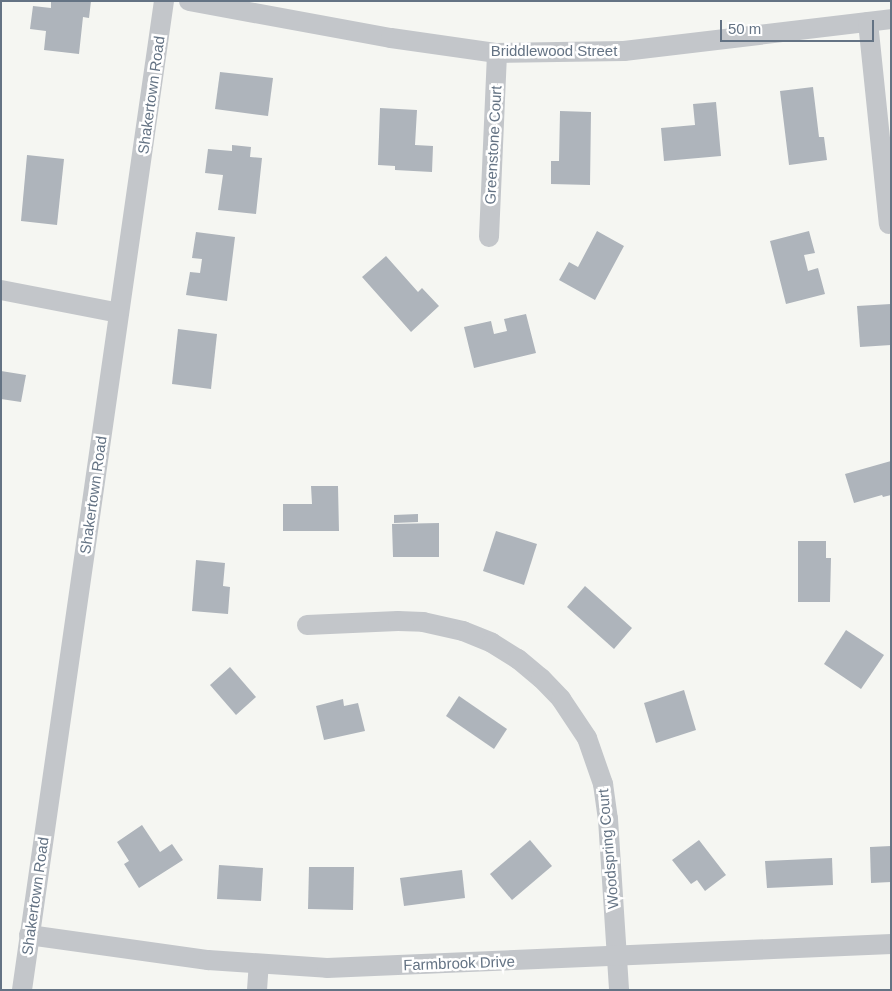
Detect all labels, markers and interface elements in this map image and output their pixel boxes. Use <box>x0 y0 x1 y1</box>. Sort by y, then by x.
scale bar <box>722 10 876 42</box>
text: 50 m <box>728 20 761 37</box>
street label: Shakertown Road <box>134 35 168 155</box>
street label: Briddlewood Street <box>491 42 617 60</box>
street label: Greenstone Court <box>481 85 505 205</box>
street label: Shakertown Road <box>76 435 110 555</box>
street label: Woodspring Court <box>594 788 622 910</box>
street label: Shakertown Road <box>18 836 52 956</box>
street label: Farmbrook Drive <box>403 952 515 974</box>

